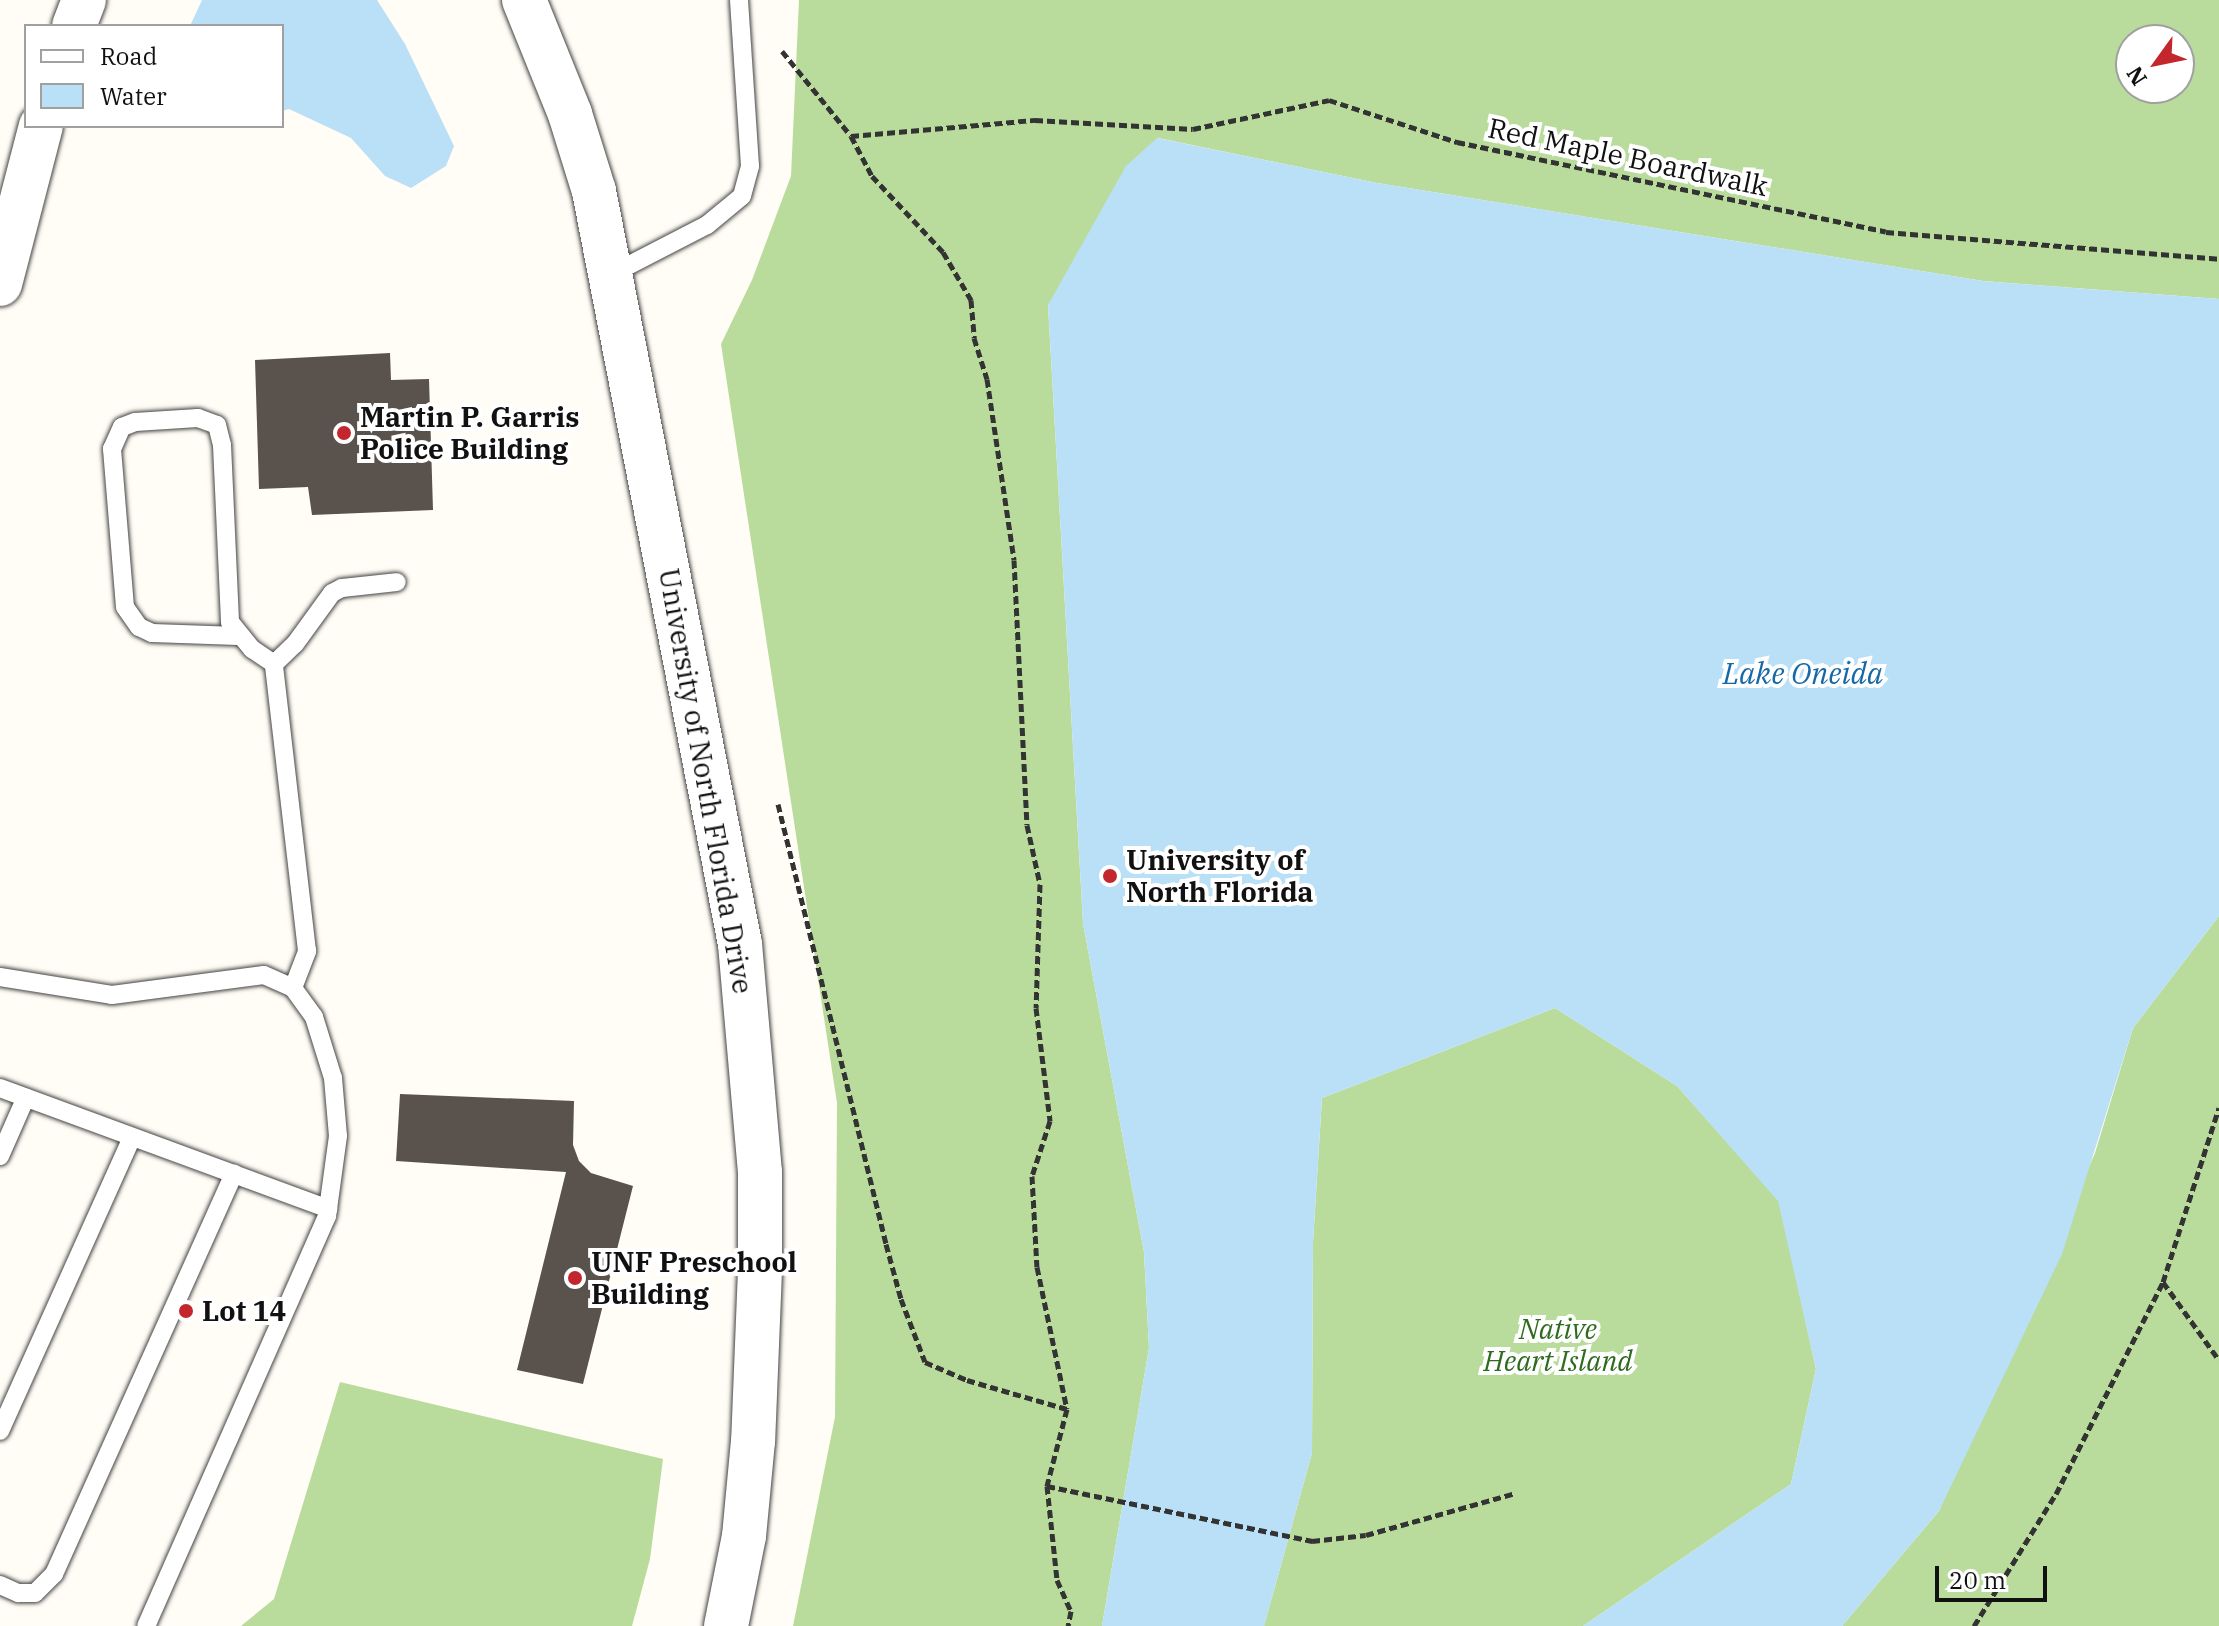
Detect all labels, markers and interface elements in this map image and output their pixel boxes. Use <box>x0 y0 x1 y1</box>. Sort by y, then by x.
legend <box>24 24 284 128</box>
north arrow <box>2115 24 2195 104</box>
text: Road <box>100 40 157 72</box>
text: N <box>2119 61 2153 91</box>
text: Water <box>100 80 167 112</box>
street label: Red Maple Boardwalk <box>1485 111 1771 203</box>
place label: Martin P. Garris Police Building <box>360 400 579 466</box>
marker: Martin P. Garris Police Building <box>335 424 353 442</box>
street label: University of North Florida Drive <box>652 566 760 996</box>
water label: Lake Oneida <box>1723 655 1883 691</box>
place label: University of North Florida <box>1126 843 1314 909</box>
marker: University of North Florida <box>1101 867 1119 885</box>
place label: UNF Preschool Building <box>591 1245 797 1311</box>
marker: UNF Preschool Building <box>566 1269 584 1287</box>
place label: Lot 14 <box>202 1294 286 1328</box>
marker: Lot 14 <box>177 1302 195 1320</box>
park label: Native Heart Island <box>1483 1312 1633 1378</box>
scale bar <box>1939 1550 2051 1600</box>
text: 20 m <box>1949 1564 2006 1596</box>

